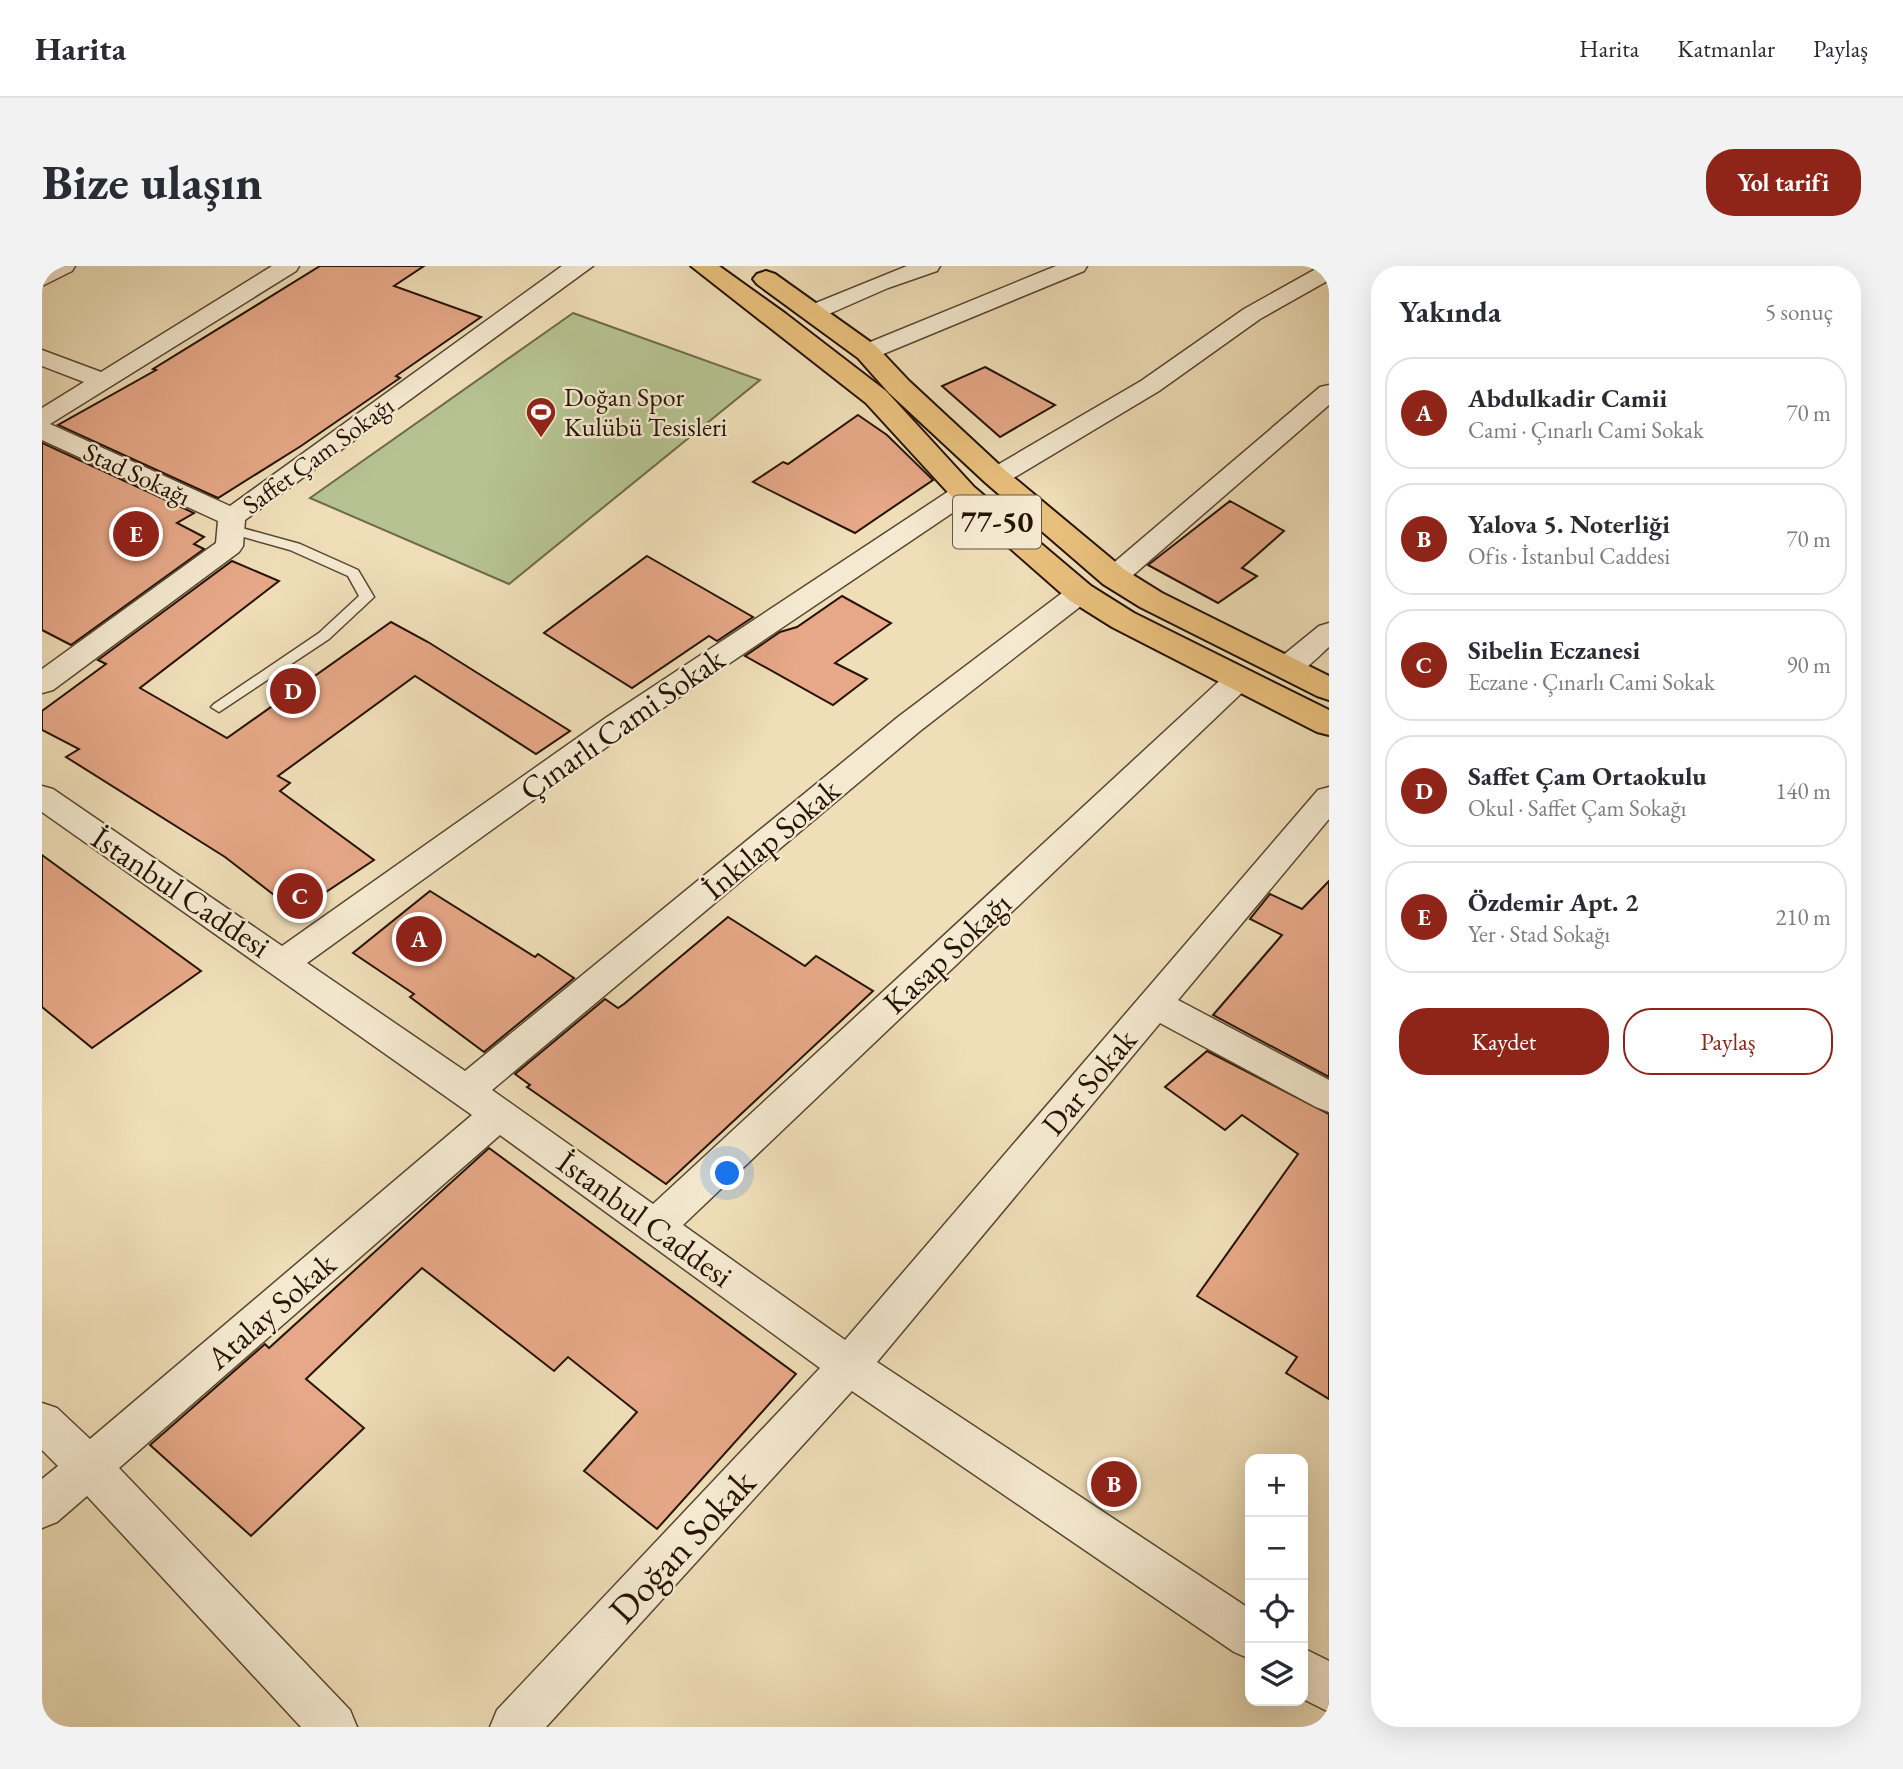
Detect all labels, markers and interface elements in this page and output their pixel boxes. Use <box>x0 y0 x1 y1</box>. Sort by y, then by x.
text: Harita <box>35 27 126 70</box>
text: Harita <box>1579 33 1639 64</box>
text: Katmanlar <box>1677 33 1775 64</box>
text: Paylaş <box>1813 33 1868 64</box>
button: Yol tarifi <box>1706 149 1861 216</box>
text: Bize ulaşın <box>42 150 263 214</box>
text: Yakında <box>1399 292 1501 331</box>
text: 5 sonuç <box>1765 297 1833 327</box>
place label: Doğan Spor Kulübü Tesisleri <box>564 380 727 444</box>
text: Abdulkadir Camii <box>1468 381 1667 415</box>
street label: Saffet Çam Sokağı <box>235 389 401 521</box>
sports icon: Doğan Spor Kulübü Tesisleri <box>524 395 558 439</box>
text: A <box>1416 398 1432 428</box>
text: 70 m <box>1786 398 1831 428</box>
text: Cami · Çınarlı Cami Sokak <box>1468 415 1704 445</box>
street label: Stad Sokağı <box>78 435 196 513</box>
road number: 77-50 <box>953 496 1041 548</box>
text: Yalova 5. Noterliği <box>1468 507 1670 541</box>
pin: E <box>113 508 159 560</box>
text: B <box>1417 524 1431 554</box>
text: 70 m <box>1786 524 1831 554</box>
text: Ofis · İstanbul Caddesi <box>1468 541 1670 571</box>
text: Sibelin Eczanesi <box>1468 633 1640 667</box>
street label: Çınarlı Cami Sokak <box>511 637 733 810</box>
text: C <box>1416 650 1432 680</box>
text: 90 m <box>1786 650 1831 680</box>
pin: D <box>270 665 316 717</box>
text: Eczane · Çınarlı Cami Sokak <box>1468 667 1715 697</box>
text: Saffet Çam Ortaokulu <box>1468 759 1707 793</box>
street label: İnkılap Sokak <box>693 769 849 909</box>
text: D <box>1415 776 1433 806</box>
text: 140 m <box>1775 776 1831 806</box>
text: Okul · Saffet Çam Sokağı <box>1468 793 1686 823</box>
street label: İstanbul Caddesi <box>83 817 279 967</box>
pin: C <box>277 870 323 922</box>
street label: Kasap Sokağı <box>874 883 1020 1023</box>
text: Özdemir Apt. 2 <box>1468 885 1638 919</box>
text: E <box>1417 902 1431 932</box>
text: 210 m <box>1775 902 1831 932</box>
pin: A <box>396 913 442 965</box>
text: Yer · Stad Sokağı <box>1468 919 1610 949</box>
button: Kaydet <box>1399 1008 1609 1075</box>
button: Paylaş <box>1623 1008 1833 1075</box>
street label: Dar Sokak <box>1032 1019 1147 1144</box>
street label: İstanbul Caddesi <box>549 1141 741 1297</box>
your location <box>710 1156 744 1190</box>
street label: Atalay Sokak <box>197 1242 345 1380</box>
map controls <box>1245 1454 1308 1706</box>
button: + <box>1245 1454 1308 1517</box>
street label: Doğan Sokak <box>598 1457 766 1633</box>
pin: B <box>1091 1458 1137 1510</box>
button: − <box>1245 1517 1308 1580</box>
button: locate <box>1245 1580 1308 1643</box>
button: layers <box>1245 1643 1308 1706</box>

